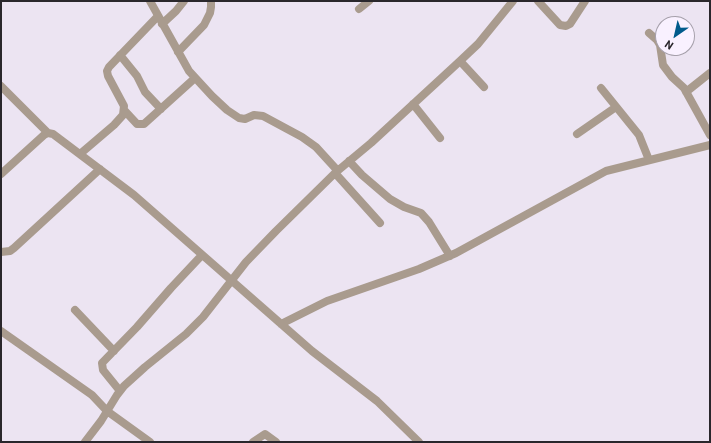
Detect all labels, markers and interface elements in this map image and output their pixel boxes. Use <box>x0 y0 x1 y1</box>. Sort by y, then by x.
north arrow <box>655 16 695 56</box>
text: N <box>662 38 675 53</box>

